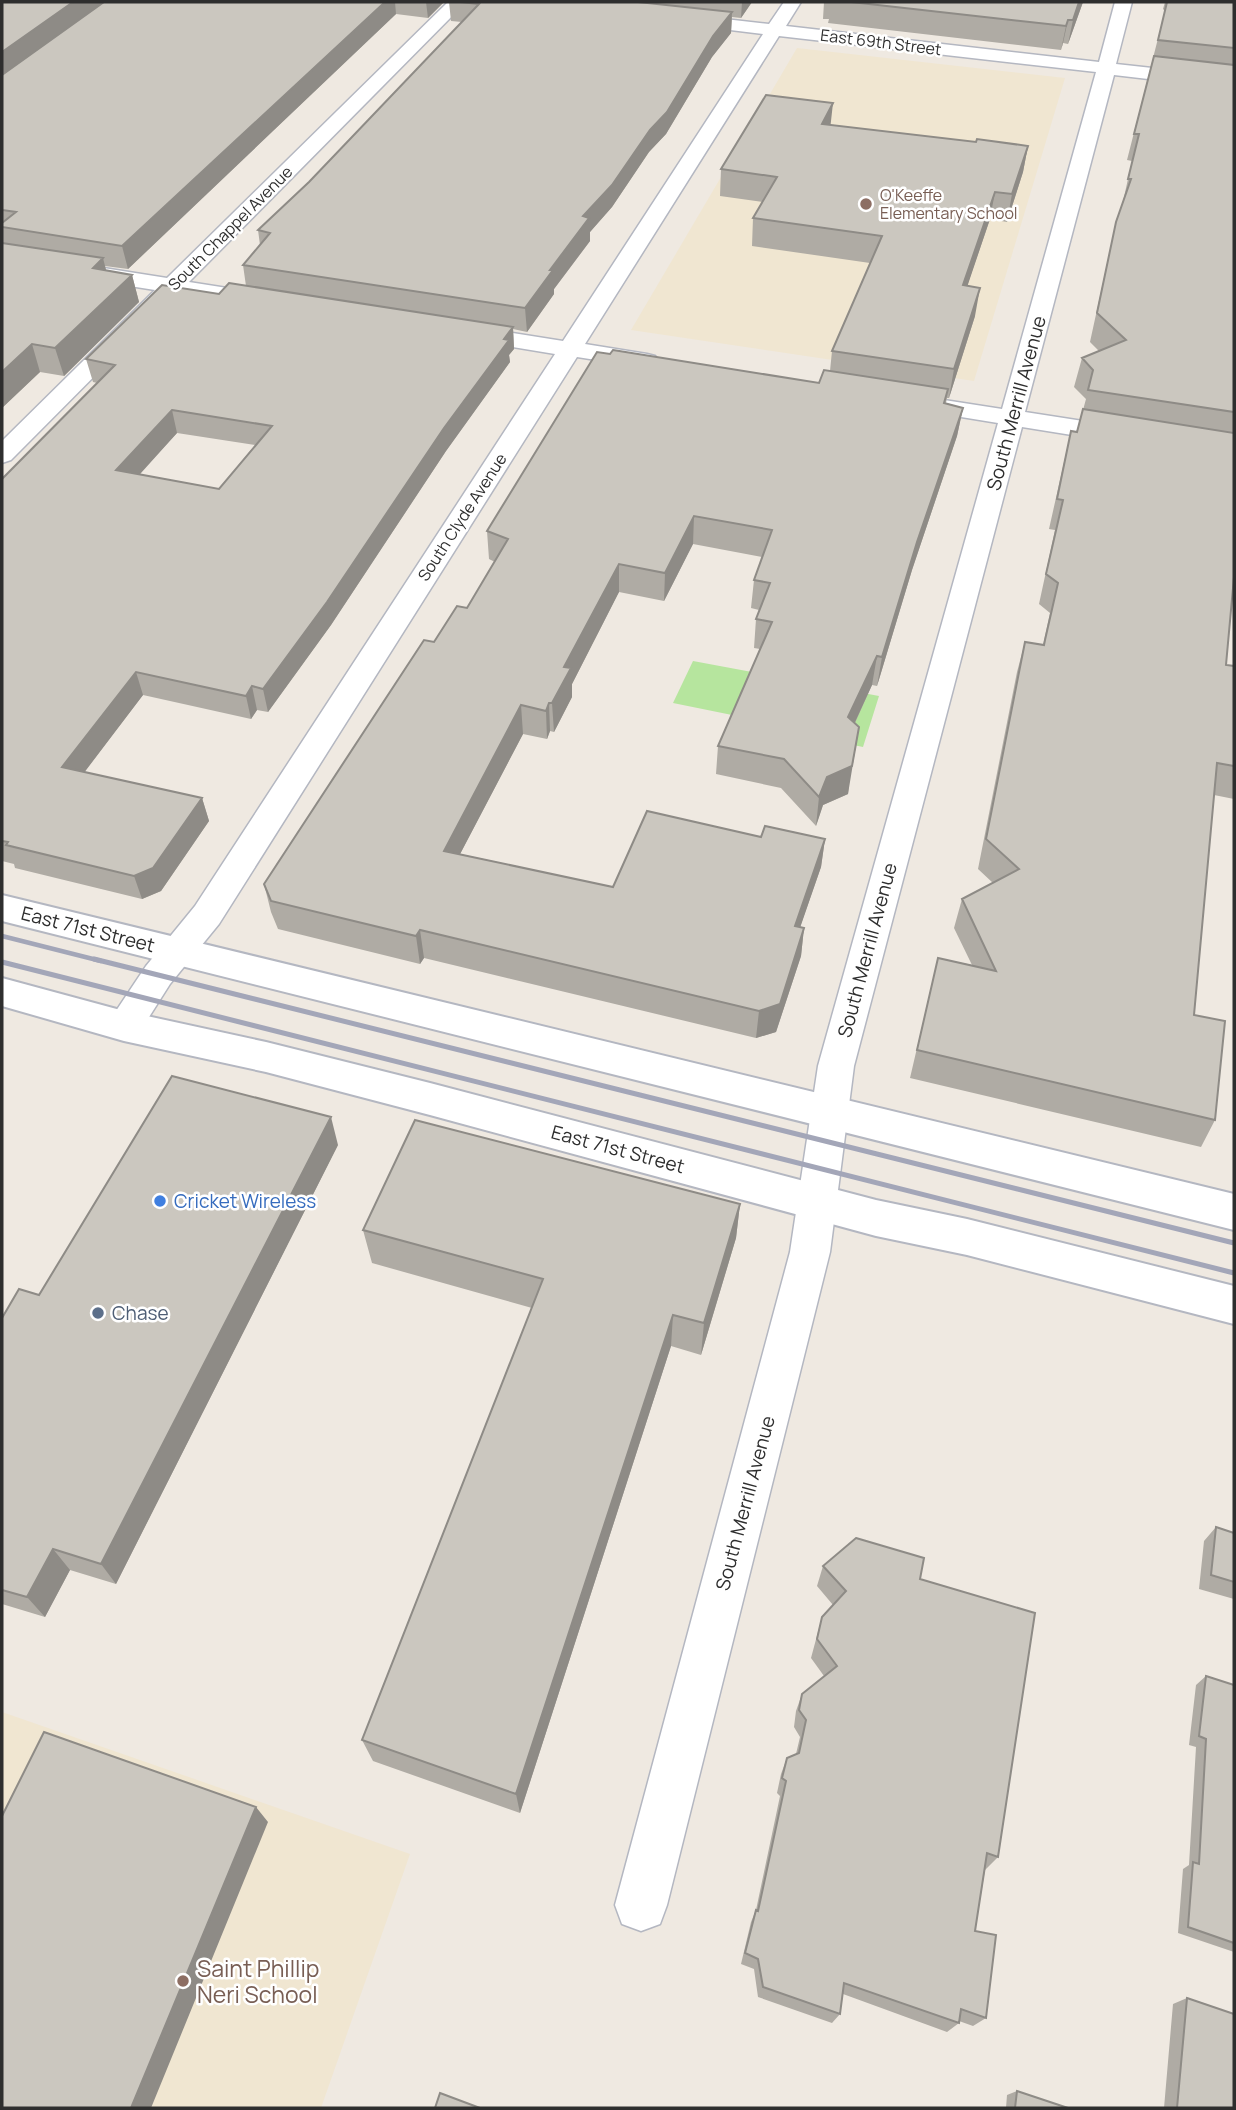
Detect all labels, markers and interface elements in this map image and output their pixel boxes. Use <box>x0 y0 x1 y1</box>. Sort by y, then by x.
street label: East 69th Street <box>819 24 943 60</box>
street label: South Chappel Avenue <box>163 161 297 295</box>
place label: O'Keeffe Elementary School <box>880 184 1018 224</box>
marker: O'Keeffe Elementary School <box>858 196 874 212</box>
street label: South Merrill Avenue <box>980 313 1052 493</box>
street label: South Clyde Avenue <box>412 449 512 585</box>
street label: South Merrill Avenue <box>831 860 903 1040</box>
street label: East 71st Street <box>18 900 158 958</box>
street label: East 71st Street <box>549 1119 687 1179</box>
place label: Cricket Wireless <box>174 1188 316 1214</box>
marker: Cricket Wireless <box>152 1193 168 1209</box>
place label: Chase <box>112 1300 169 1326</box>
marker: Chase <box>90 1305 106 1321</box>
street label: South Merrill Avenue <box>709 1413 781 1593</box>
place label: Saint Phillip Neri School <box>197 1952 319 2010</box>
marker: Saint Phillip Neri School <box>175 1973 191 1989</box>

